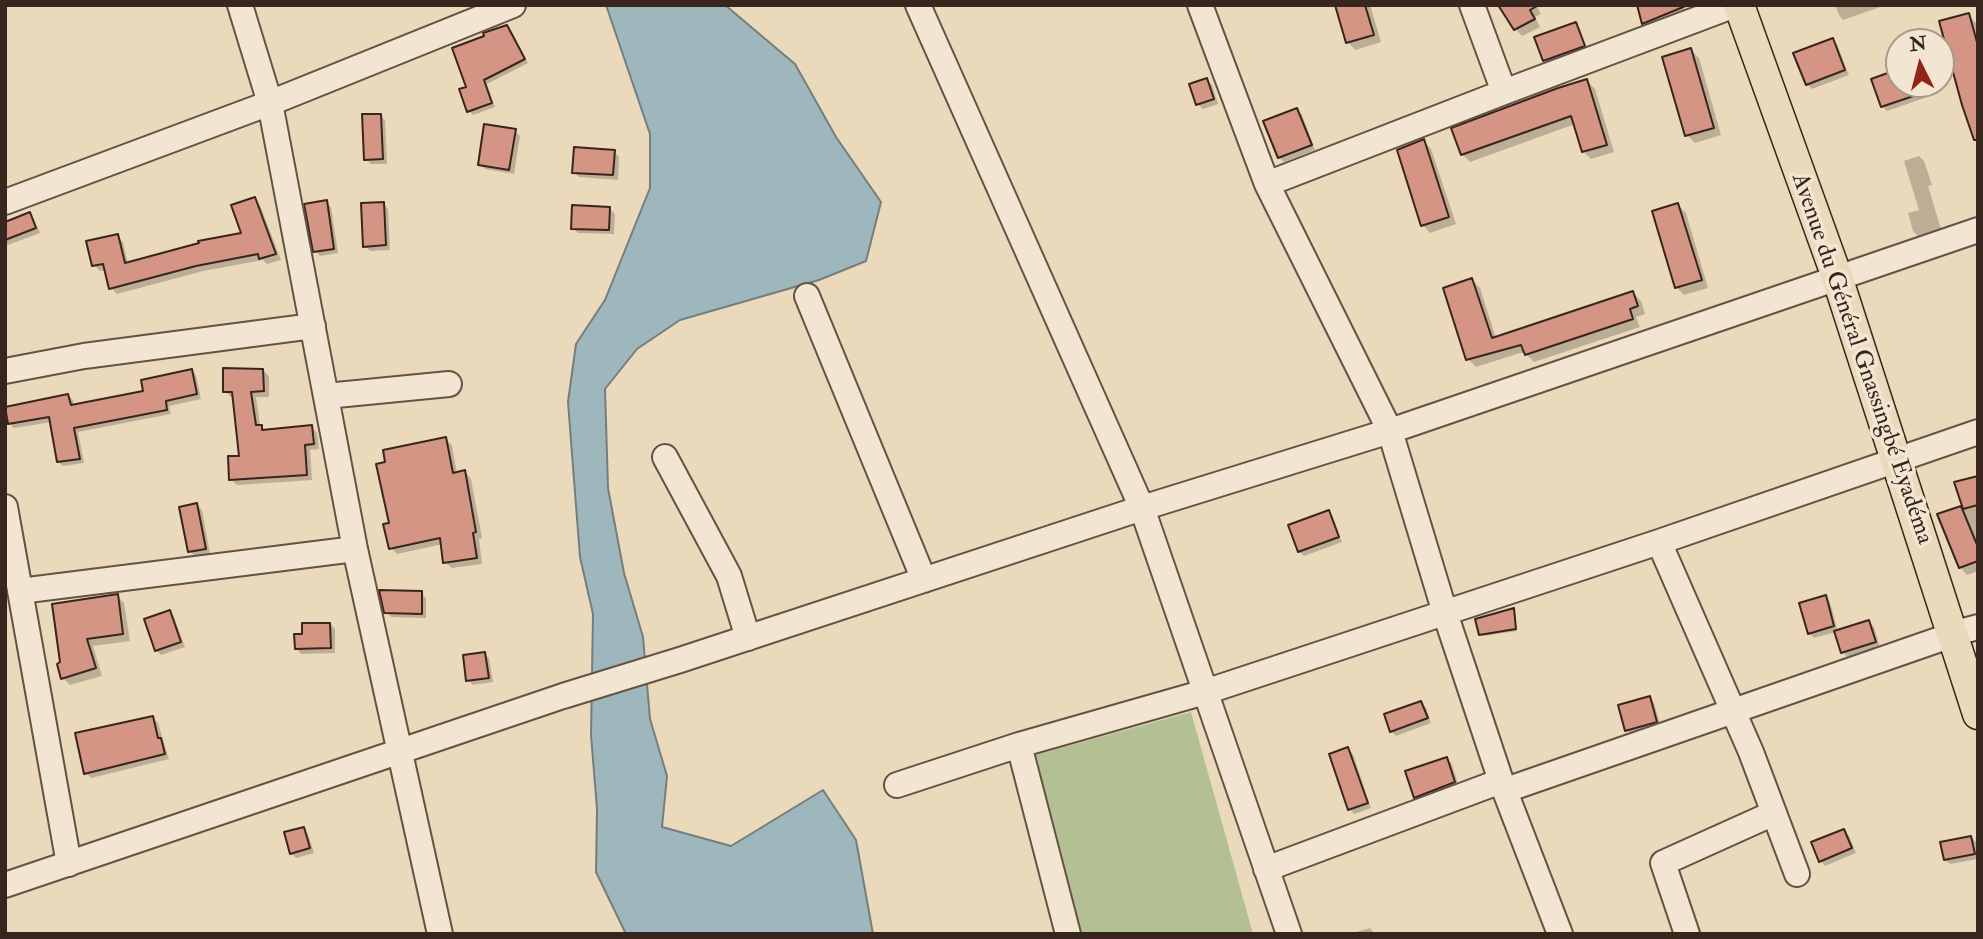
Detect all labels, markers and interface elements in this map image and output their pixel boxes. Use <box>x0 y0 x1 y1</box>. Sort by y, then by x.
north arrow <box>1885 28 1955 98</box>
text: N <box>1908 31 1928 57</box>
street label: Avenue du Général Gnassingbé Eyadéma <box>1784 170 1938 548</box>

